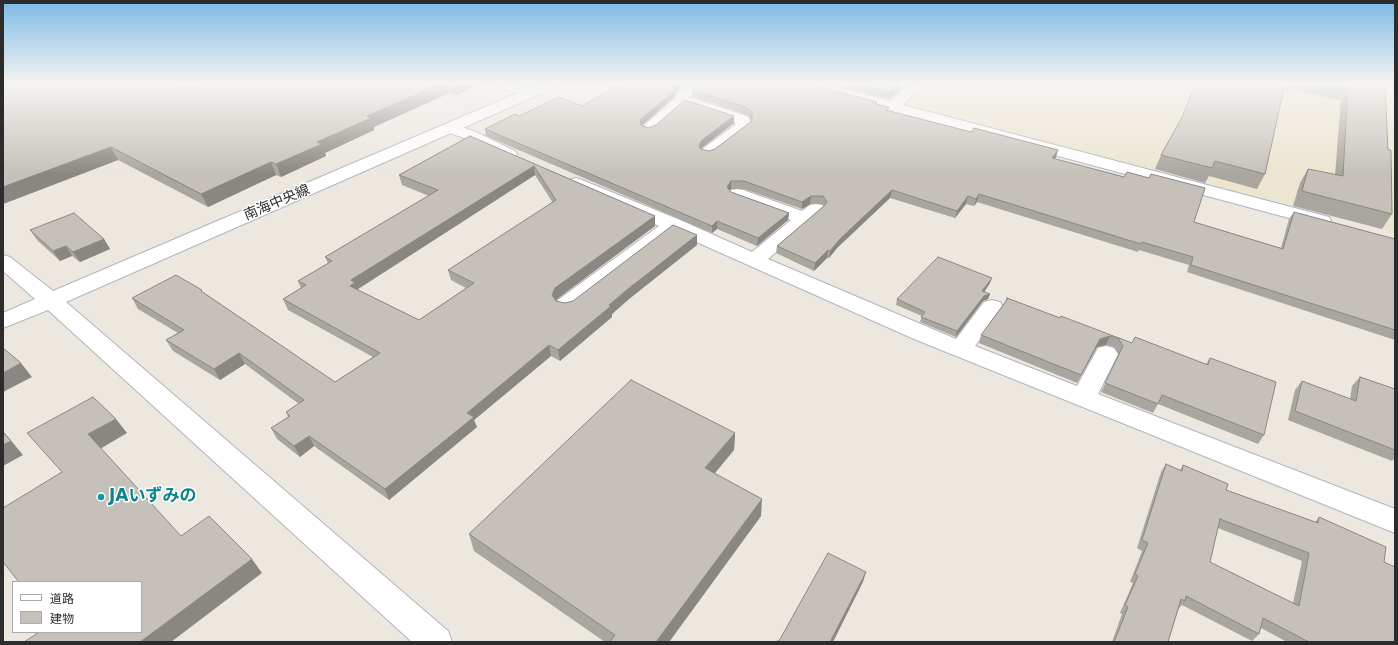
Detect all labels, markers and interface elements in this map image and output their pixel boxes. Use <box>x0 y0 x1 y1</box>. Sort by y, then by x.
street label: 南海中央線 <box>242 182 312 224</box>
place label: JAいずみの <box>109 487 196 507</box>
marker: JAいずみの <box>96 492 106 502</box>
legend <box>12 581 142 633</box>
text: 道路 <box>50 592 74 606</box>
text: 建物 <box>50 612 74 626</box>

